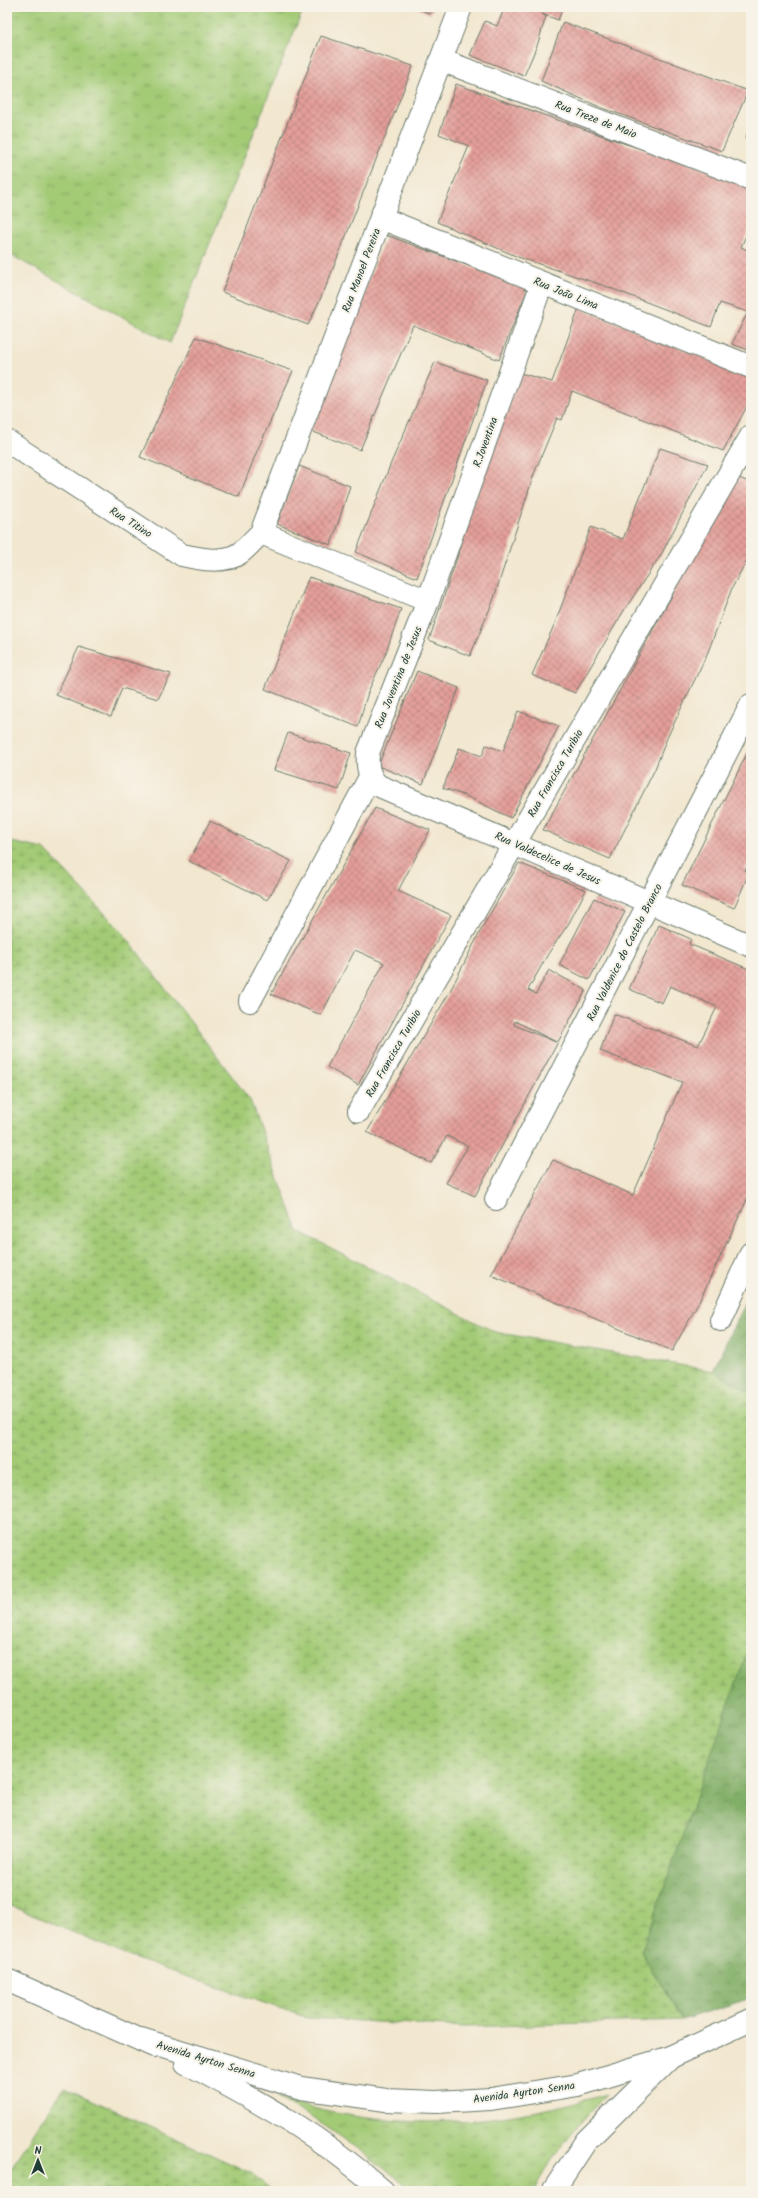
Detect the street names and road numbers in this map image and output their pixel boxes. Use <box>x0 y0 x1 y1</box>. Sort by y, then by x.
street label: Rua Treze de Maio <box>552 96 639 144</box>
street label: Rua Manoel Pereira <box>338 226 386 315</box>
street label: Rua João Lima <box>530 273 601 315</box>
street label: R.Joventina <box>469 415 503 470</box>
street label: Rua Titino <box>106 503 155 543</box>
street label: Rua Joventina de Jesus <box>370 623 428 731</box>
street label: Rua Francisca Turibio <box>523 726 588 821</box>
street label: Rua Valdecelice de Jesus <box>492 827 604 891</box>
street label: Rua Valdenice do Castelo Branco <box>582 880 667 1024</box>
street label: Rua Francisca Turibio <box>361 1006 426 1101</box>
street label: Avenida Ayrton Senna <box>154 2036 257 2084</box>
street label: Avenida Ayrton Senna <box>472 2077 576 2109</box>

